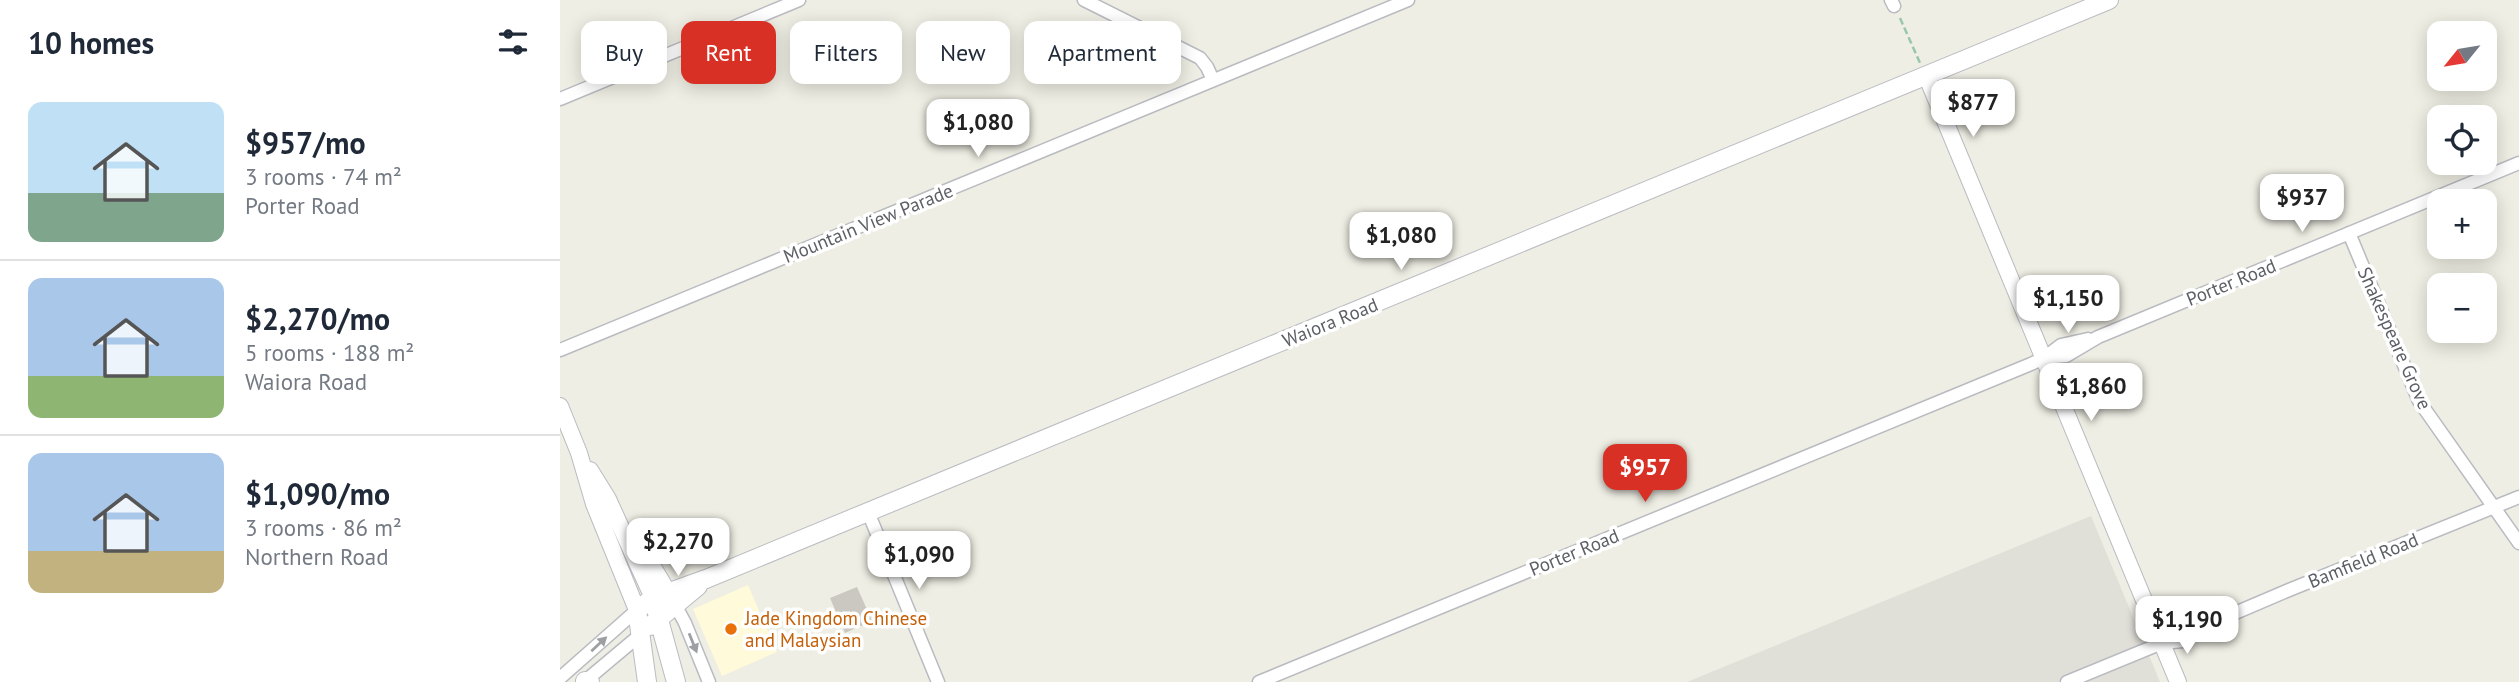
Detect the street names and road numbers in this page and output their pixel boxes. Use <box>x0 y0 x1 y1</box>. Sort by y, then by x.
street label: Mountain View Parade <box>780 178 956 268</box>
street label: Porter Road <box>2183 253 2279 311</box>
street label: Shakespeare Grove <box>2353 263 2437 413</box>
street label: Waiora Road <box>1279 292 1381 352</box>
street label: Porter Road <box>1526 523 1622 581</box>
street label: Bamfield Road <box>2304 527 2422 593</box>

